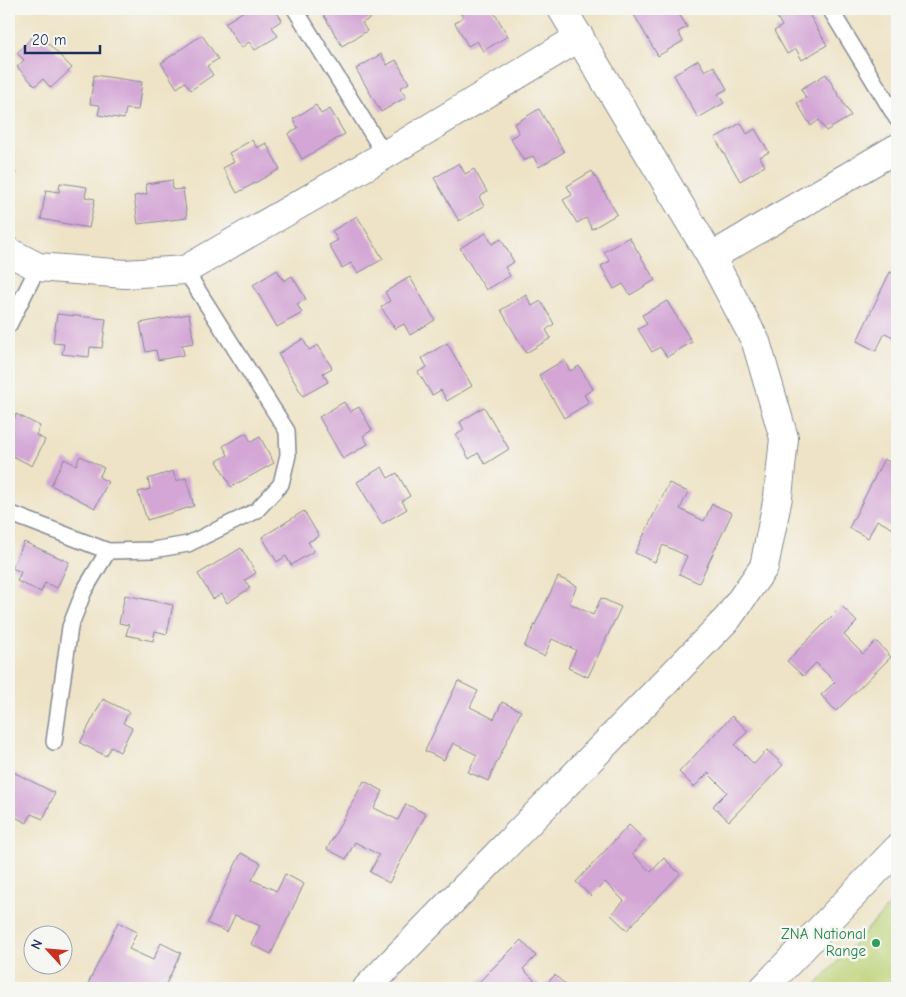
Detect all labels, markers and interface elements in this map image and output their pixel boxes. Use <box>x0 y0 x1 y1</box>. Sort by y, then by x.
scale bar <box>25 22 100 54</box>
text: 20 m <box>32 31 66 49</box>
north arrow <box>22 924 72 974</box>
place label: ZNA National Range <box>781 925 866 960</box>
text: N <box>27 937 46 952</box>
marker: ZNA National Range <box>870 937 882 949</box>

